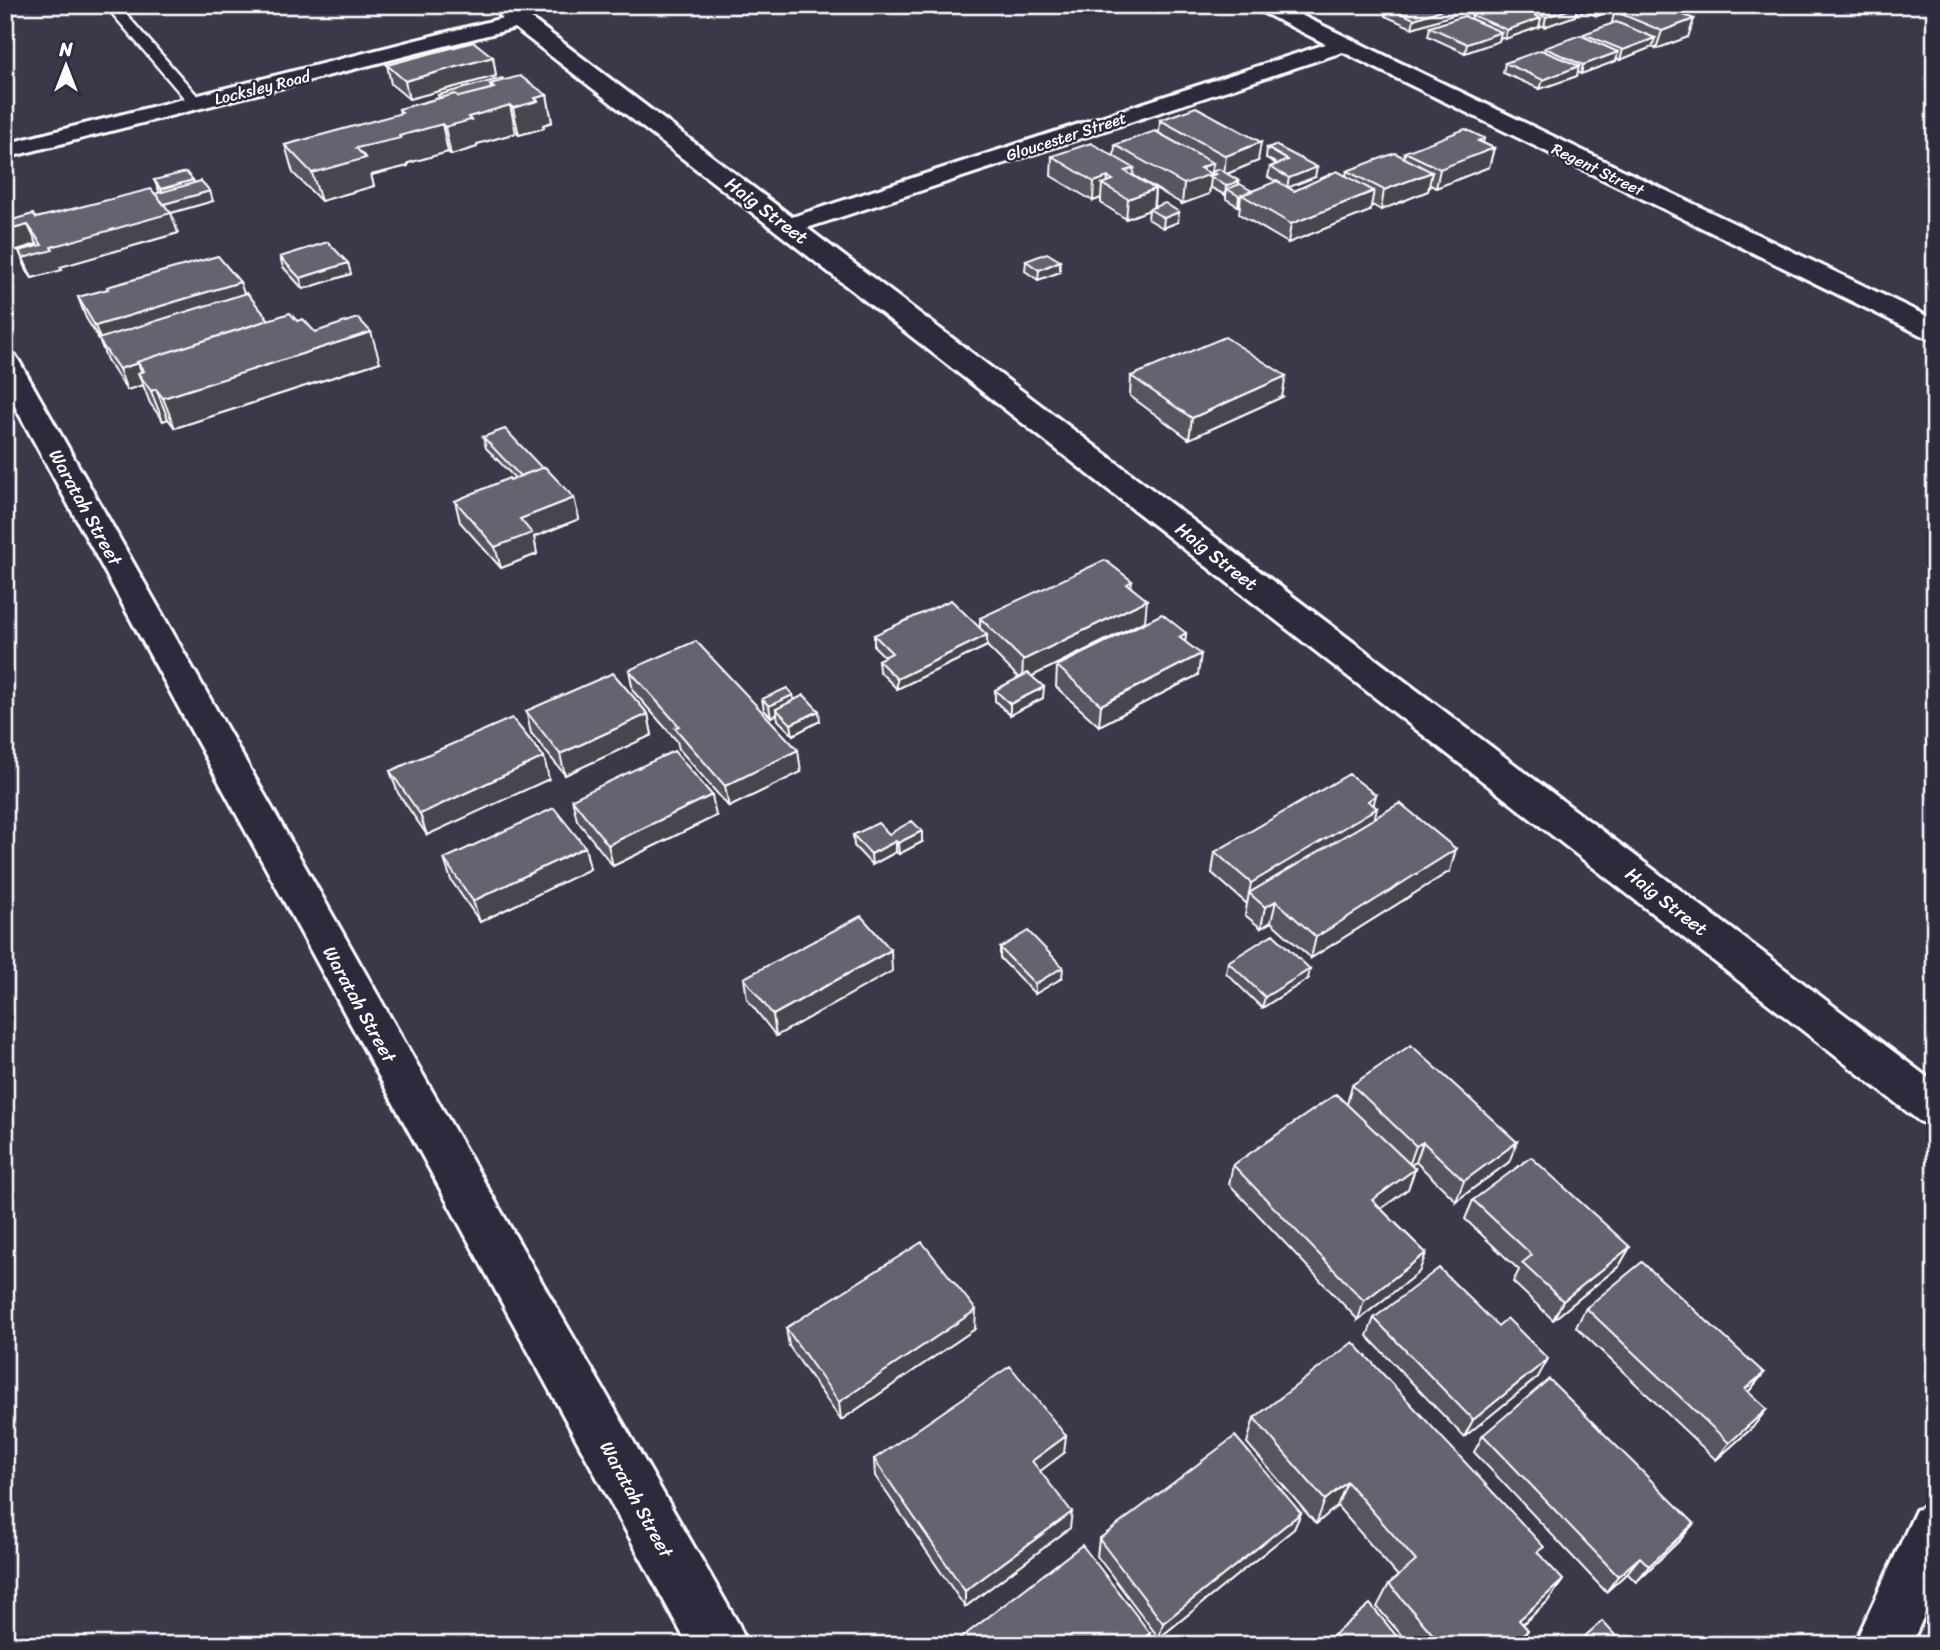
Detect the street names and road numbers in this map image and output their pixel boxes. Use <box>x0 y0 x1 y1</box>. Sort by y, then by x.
street label: Locksley Road <box>211 61 315 113</box>
street label: Gloucester Street <box>1002 103 1130 170</box>
street label: Regent Street <box>1546 135 1650 205</box>
street label: Haig Street <box>718 168 816 253</box>
street label: Waratah Street <box>40 443 132 573</box>
street label: Haig Street <box>1168 513 1265 600</box>
street label: Haig Street <box>1618 858 1715 945</box>
street label: Waratah Street <box>314 940 406 1070</box>
street label: Waratah Street <box>591 1435 683 1565</box>

